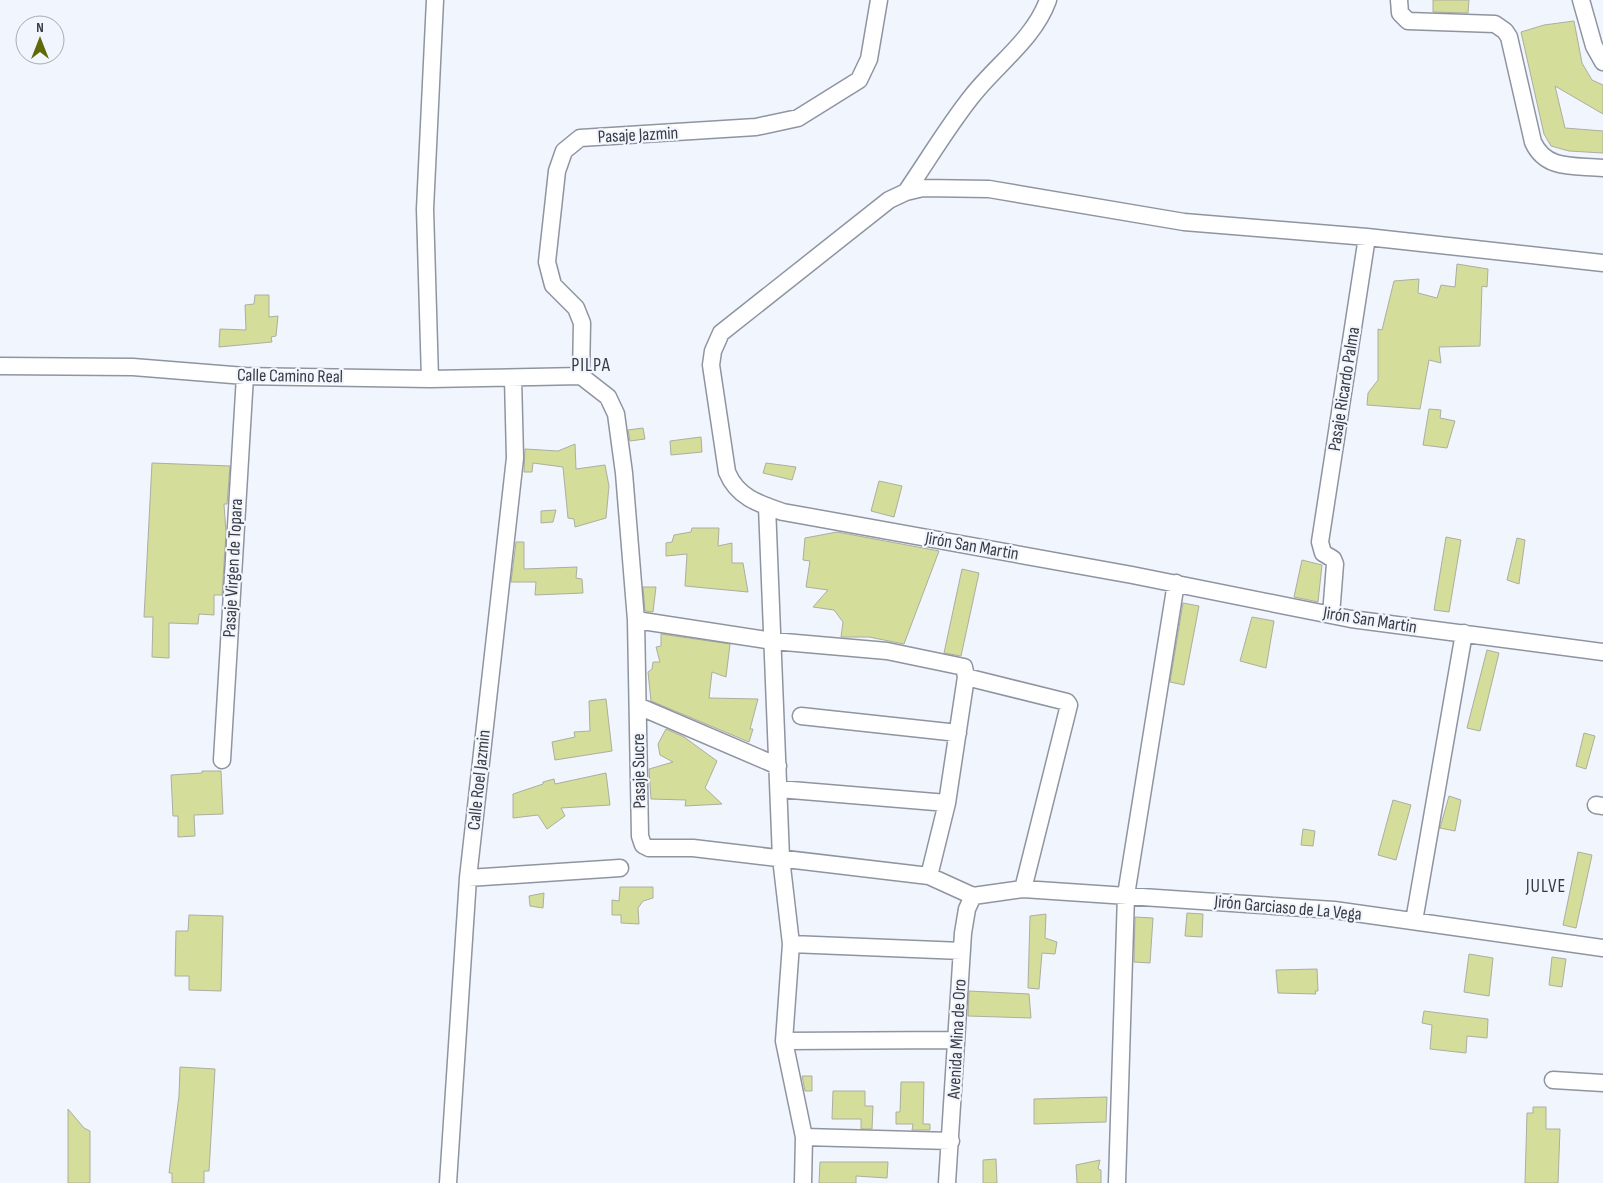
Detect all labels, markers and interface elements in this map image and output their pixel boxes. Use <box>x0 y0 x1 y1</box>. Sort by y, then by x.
north arrow <box>15 15 65 65</box>
text: N <box>36 19 44 36</box>
street label: Pasaje Jazmin <box>597 122 679 148</box>
street label: Pasaje Ricardo Palma <box>1324 325 1364 453</box>
district label: PILPA <box>571 354 611 377</box>
street label: Calle Camino Real <box>237 365 343 387</box>
street label: Pasaje Virgen de Topara <box>219 498 247 638</box>
street label: Jirón San Martin <box>923 527 1020 565</box>
street label: Jirón San Martin <box>1321 602 1418 638</box>
street label: Calle Roel Jazmin <box>463 729 495 831</box>
street label: Pasaje Sucre <box>628 733 650 809</box>
district label: JULVE <box>1525 875 1566 898</box>
street label: Jirón Garciaso de La Vega <box>1213 891 1363 925</box>
street label: Avenida Mina de Oro <box>943 978 971 1101</box>

